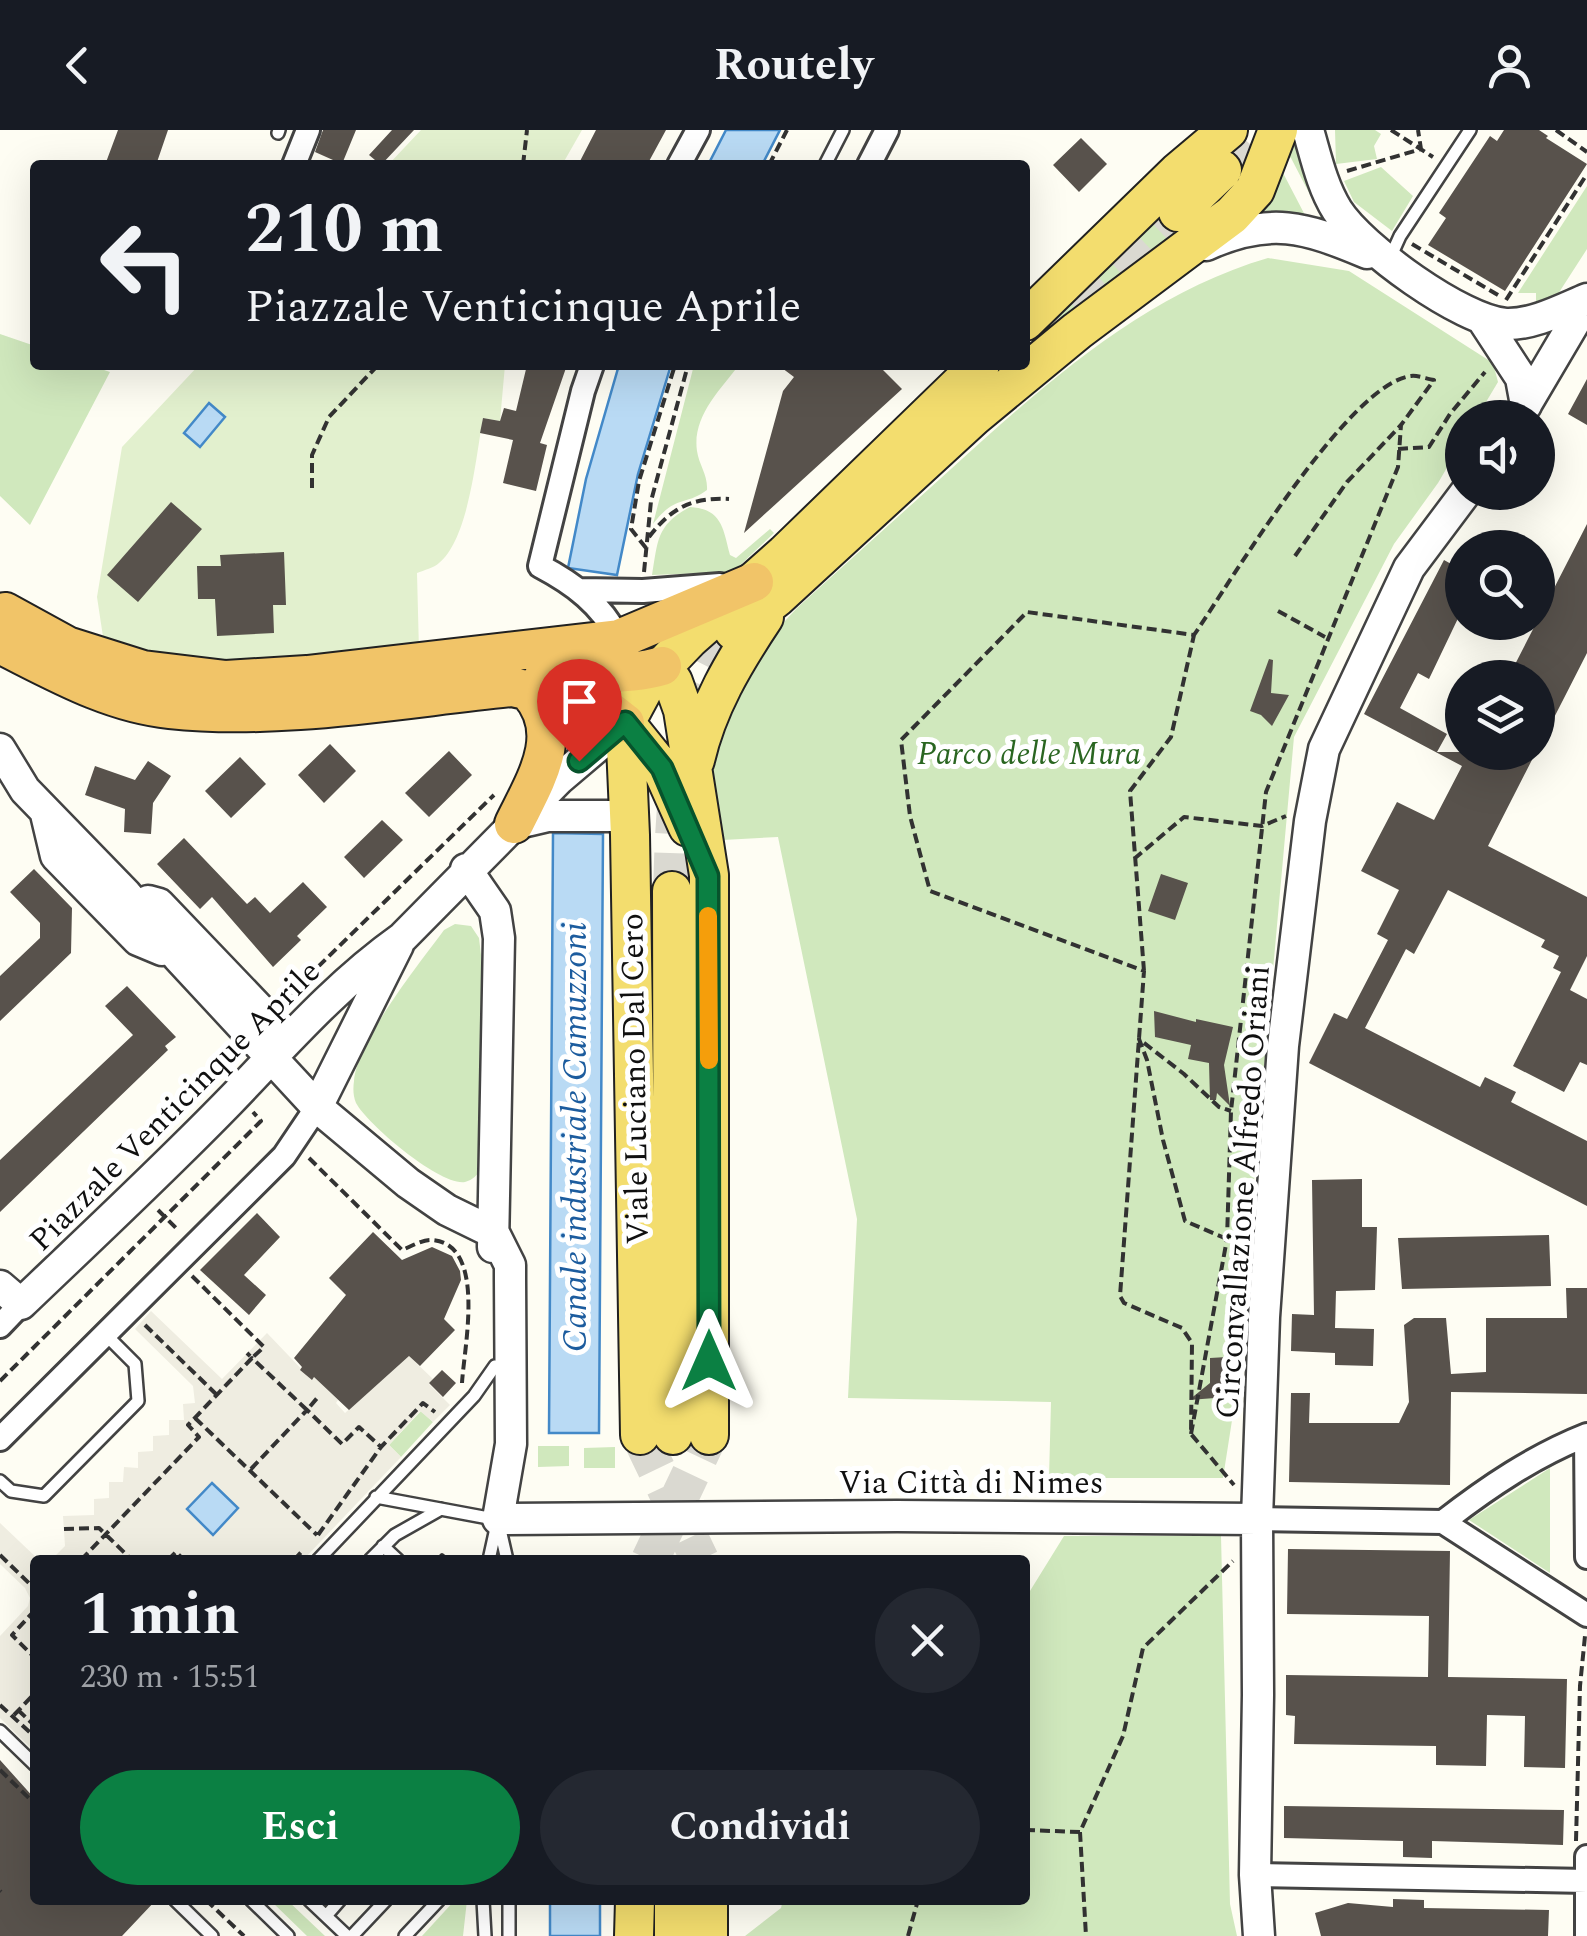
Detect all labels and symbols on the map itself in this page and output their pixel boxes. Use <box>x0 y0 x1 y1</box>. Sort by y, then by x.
pin <box>537 659 622 762</box>
park label: Parco delle Mura <box>917 730 1141 779</box>
street label: Viale Luciano Dal Cero <box>608 913 663 1245</box>
water label: Canale industriale Camuzzoni <box>549 922 602 1352</box>
street label: Piazzale Venticinque Aprile <box>18 949 332 1263</box>
street label: Circonvallazione Alfredo Oriani <box>1203 964 1284 1421</box>
position arrow <box>657 1309 761 1413</box>
street label: Via Città di Nimes <box>838 1459 1104 1508</box>

